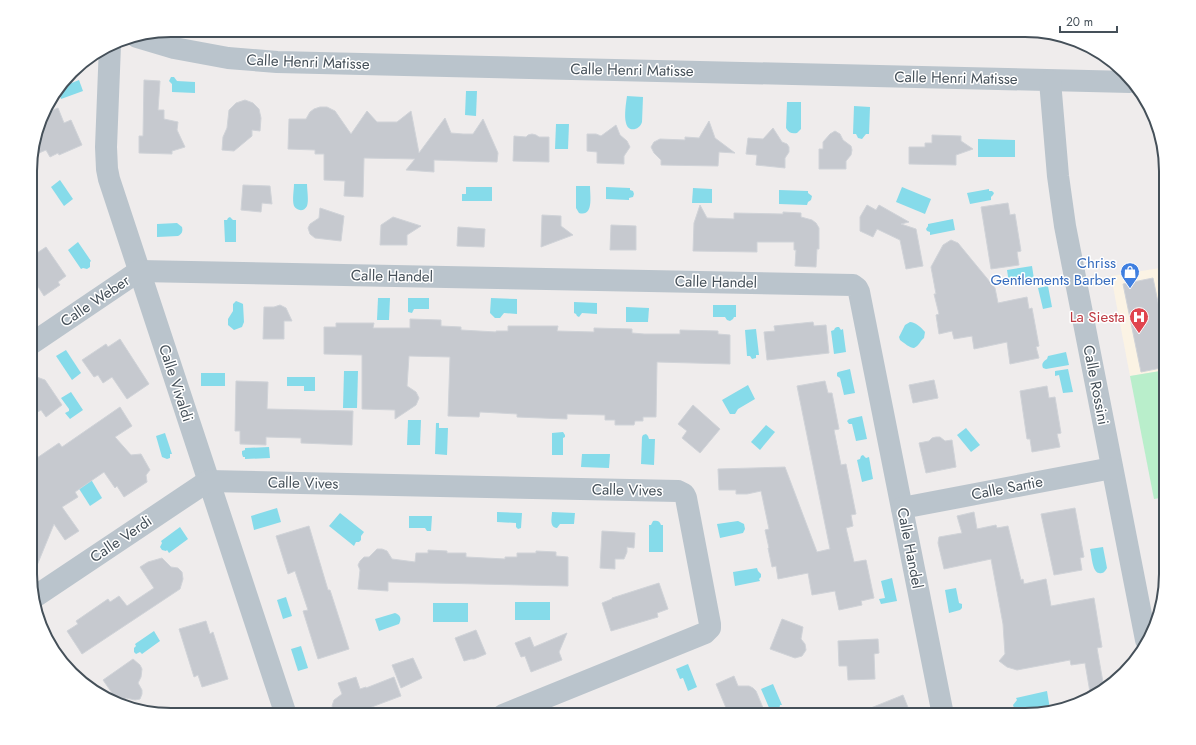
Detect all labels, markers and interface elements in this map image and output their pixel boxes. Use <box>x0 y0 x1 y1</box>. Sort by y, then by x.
scale bar <box>1060 8 1117 34</box>
text: 20 m <box>1066 13 1093 31</box>
street label: Calle Henri Matisse <box>246 49 370 75</box>
street label: Calle Henri Matisse <box>570 58 694 82</box>
street label: Calle Henri Matisse <box>894 66 1018 90</box>
place label: Chriss Gentlements Barber <box>990 252 1117 291</box>
shop icon: Chriss Gentlements Barber <box>1119 261 1141 289</box>
street label: Calle Handel <box>351 264 433 288</box>
street label: Calle Weber <box>56 269 135 332</box>
street label: Calle Handel <box>675 270 757 294</box>
place label: La Siesta <box>1070 306 1125 328</box>
hospital icon: La Siesta <box>1128 306 1150 334</box>
street label: Calle Vivaldi <box>153 341 199 425</box>
street label: Calle Rossini <box>1077 343 1115 427</box>
street label: Calle Sartie <box>969 470 1045 506</box>
street label: Calle Vives <box>268 471 338 495</box>
street label: Calle Vives <box>592 478 662 502</box>
street label: Calle Handel <box>891 506 929 590</box>
street label: Calle Verdi <box>86 510 156 568</box>

